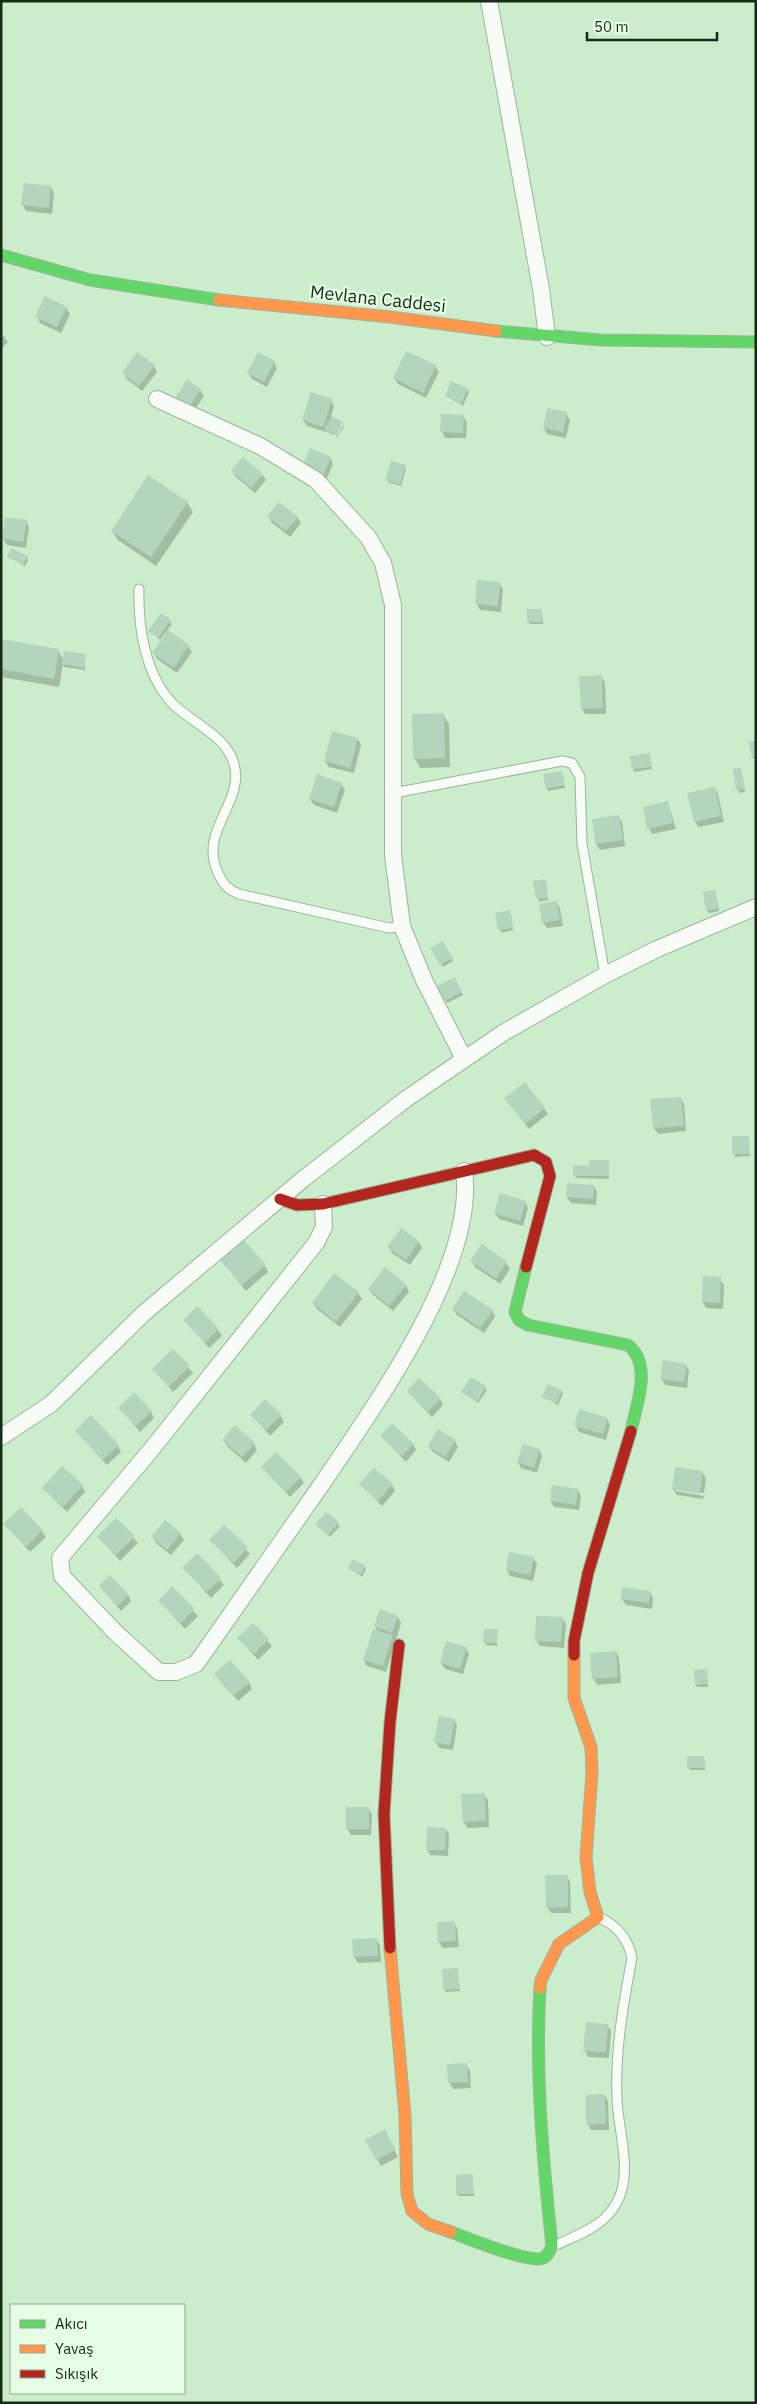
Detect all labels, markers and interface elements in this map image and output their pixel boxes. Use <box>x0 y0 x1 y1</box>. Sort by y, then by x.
scale bar <box>587 10 717 42</box>
text: 50 m <box>594 17 629 36</box>
street label: Mevlana Caddesi <box>309 280 447 317</box>
legend <box>10 2304 185 2394</box>
text: Akıcı <box>55 2314 88 2333</box>
text: Yavaş <box>55 2339 94 2358</box>
text: Sıkışık <box>55 2364 98 2383</box>

